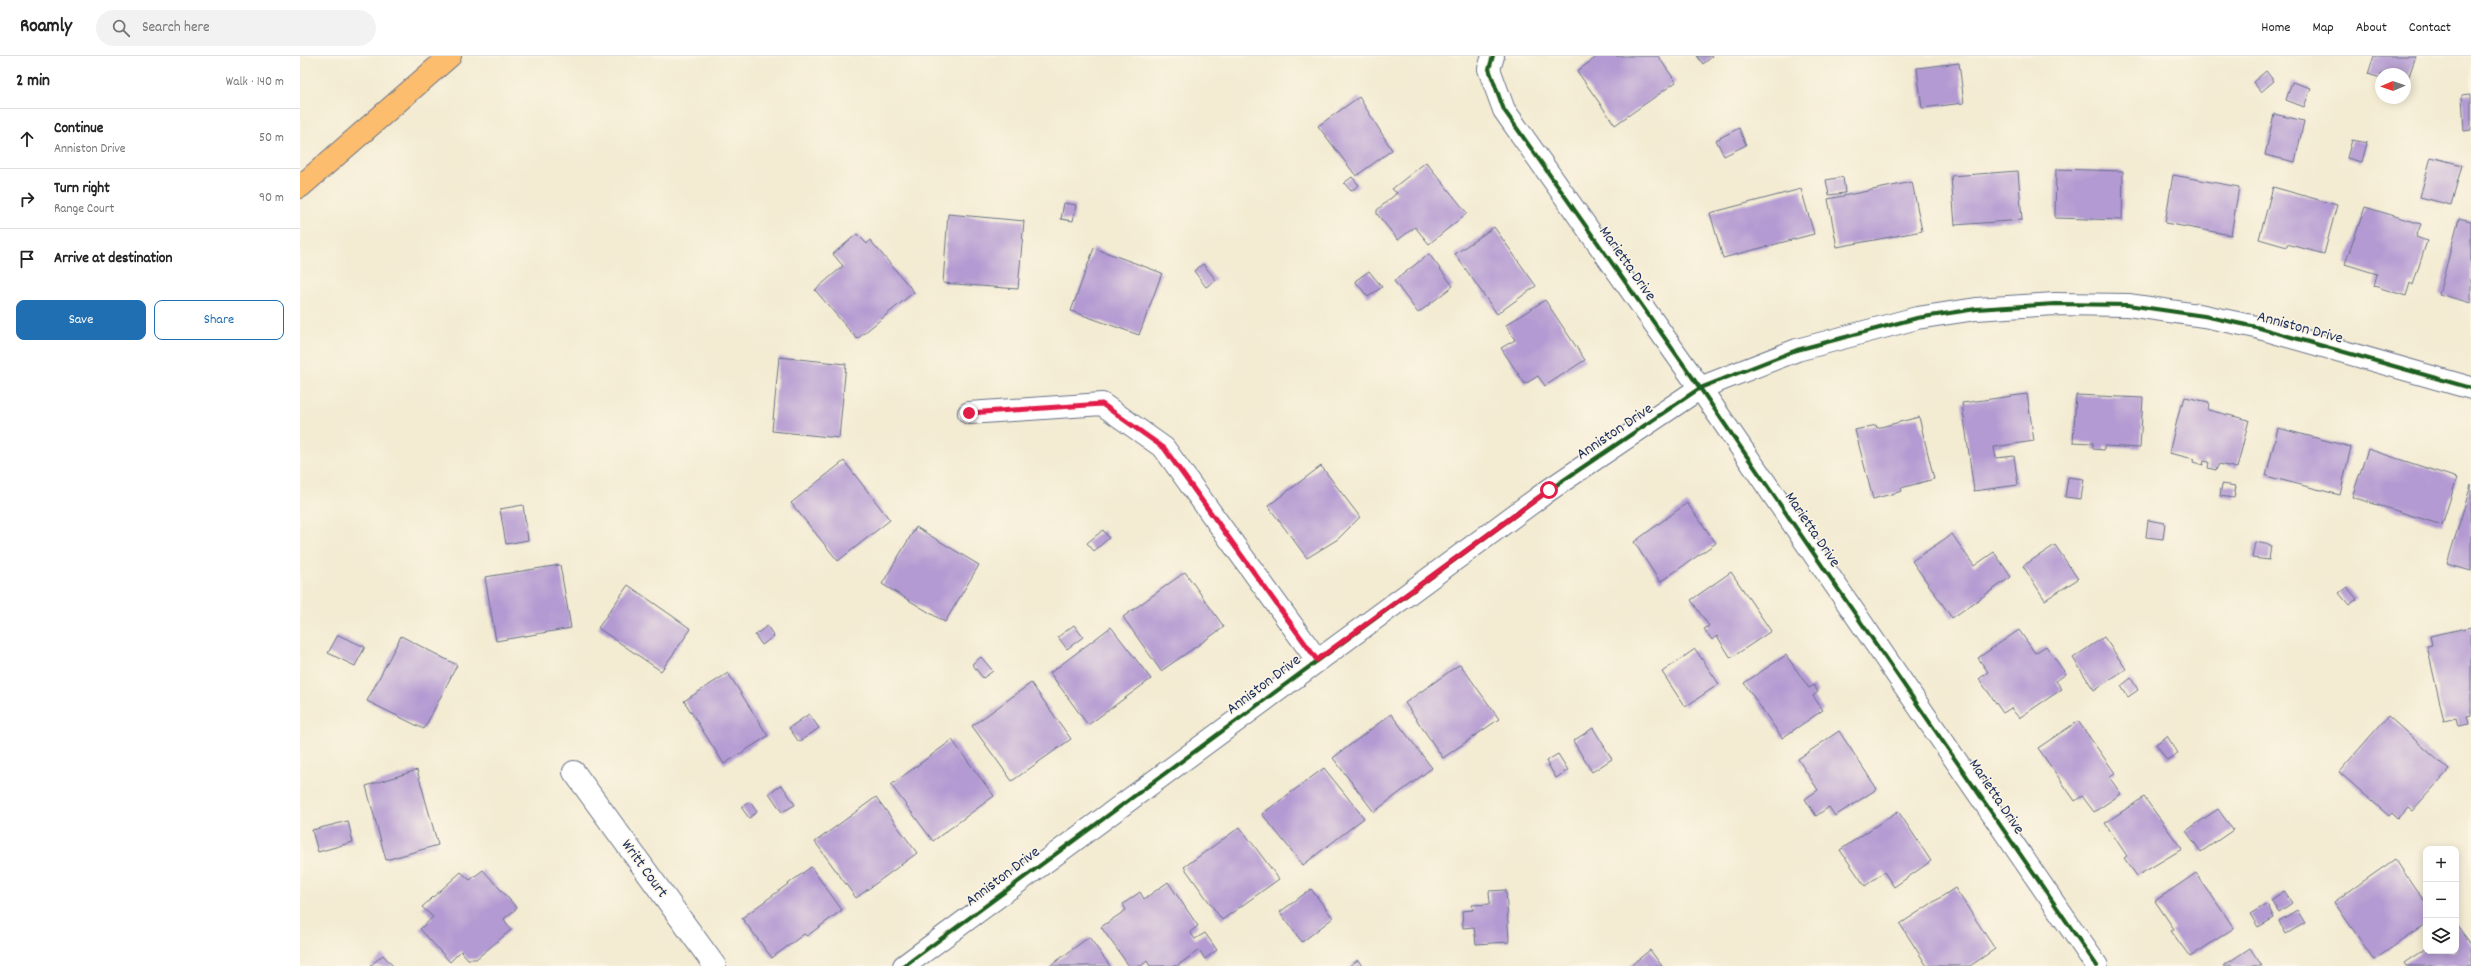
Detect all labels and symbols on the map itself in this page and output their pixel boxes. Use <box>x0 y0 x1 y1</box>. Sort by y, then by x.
north arrow <box>2375 68 2411 104</box>
street label: Marietta Drive <box>1593 222 1661 306</box>
street label: Anniston Drive <box>2254 305 2346 351</box>
street label: Anniston Drive <box>1572 398 1658 466</box>
route end <box>960 404 978 422</box>
route start <box>1540 481 1558 499</box>
street label: Marietta Drive <box>1778 488 1846 572</box>
street label: Anniston Drive <box>1222 649 1306 721</box>
street label: Marietta Drive <box>1962 755 2030 839</box>
street label: Writt Court <box>615 835 673 903</box>
street label: Anniston Drive <box>961 841 1045 913</box>

